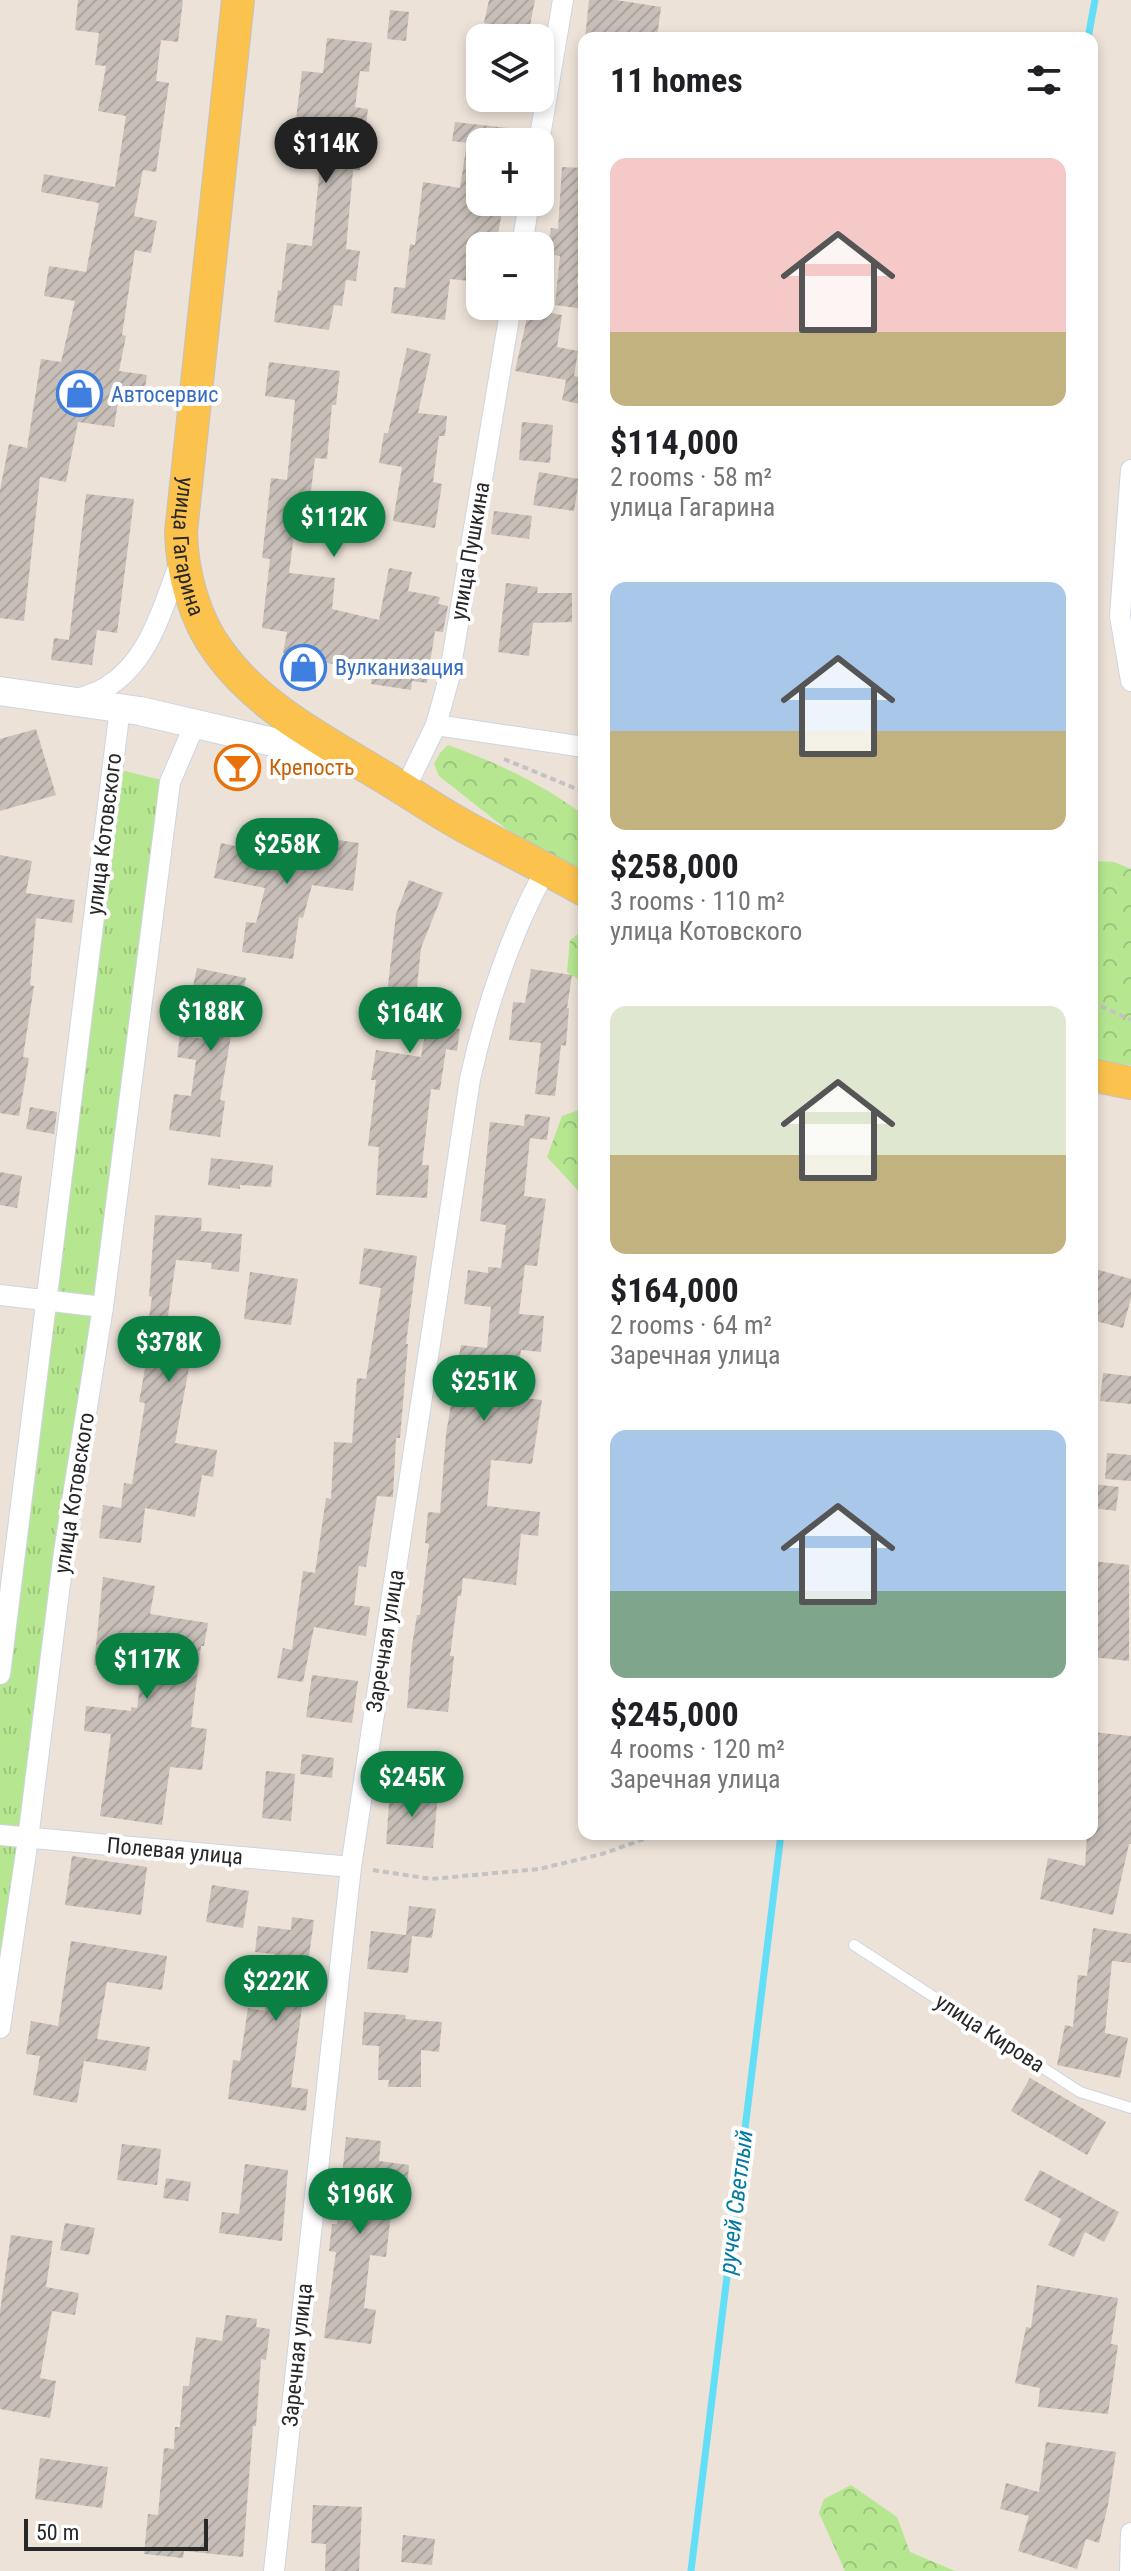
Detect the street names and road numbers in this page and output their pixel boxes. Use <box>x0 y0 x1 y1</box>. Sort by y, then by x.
street label: улица Гагарина <box>168 476 210 619</box>
street label: улица Пушкина <box>446 480 494 622</box>
street label: улица Котовского <box>82 752 126 916</box>
street label: улица Котовского <box>49 1411 99 1575</box>
street label: Заречная улица <box>361 1568 409 1714</box>
street label: Полевая улица <box>106 1833 244 1869</box>
street label: улица Кирова <box>931 1988 1049 2078</box>
street label: Заречная улица <box>277 2282 317 2428</box>

